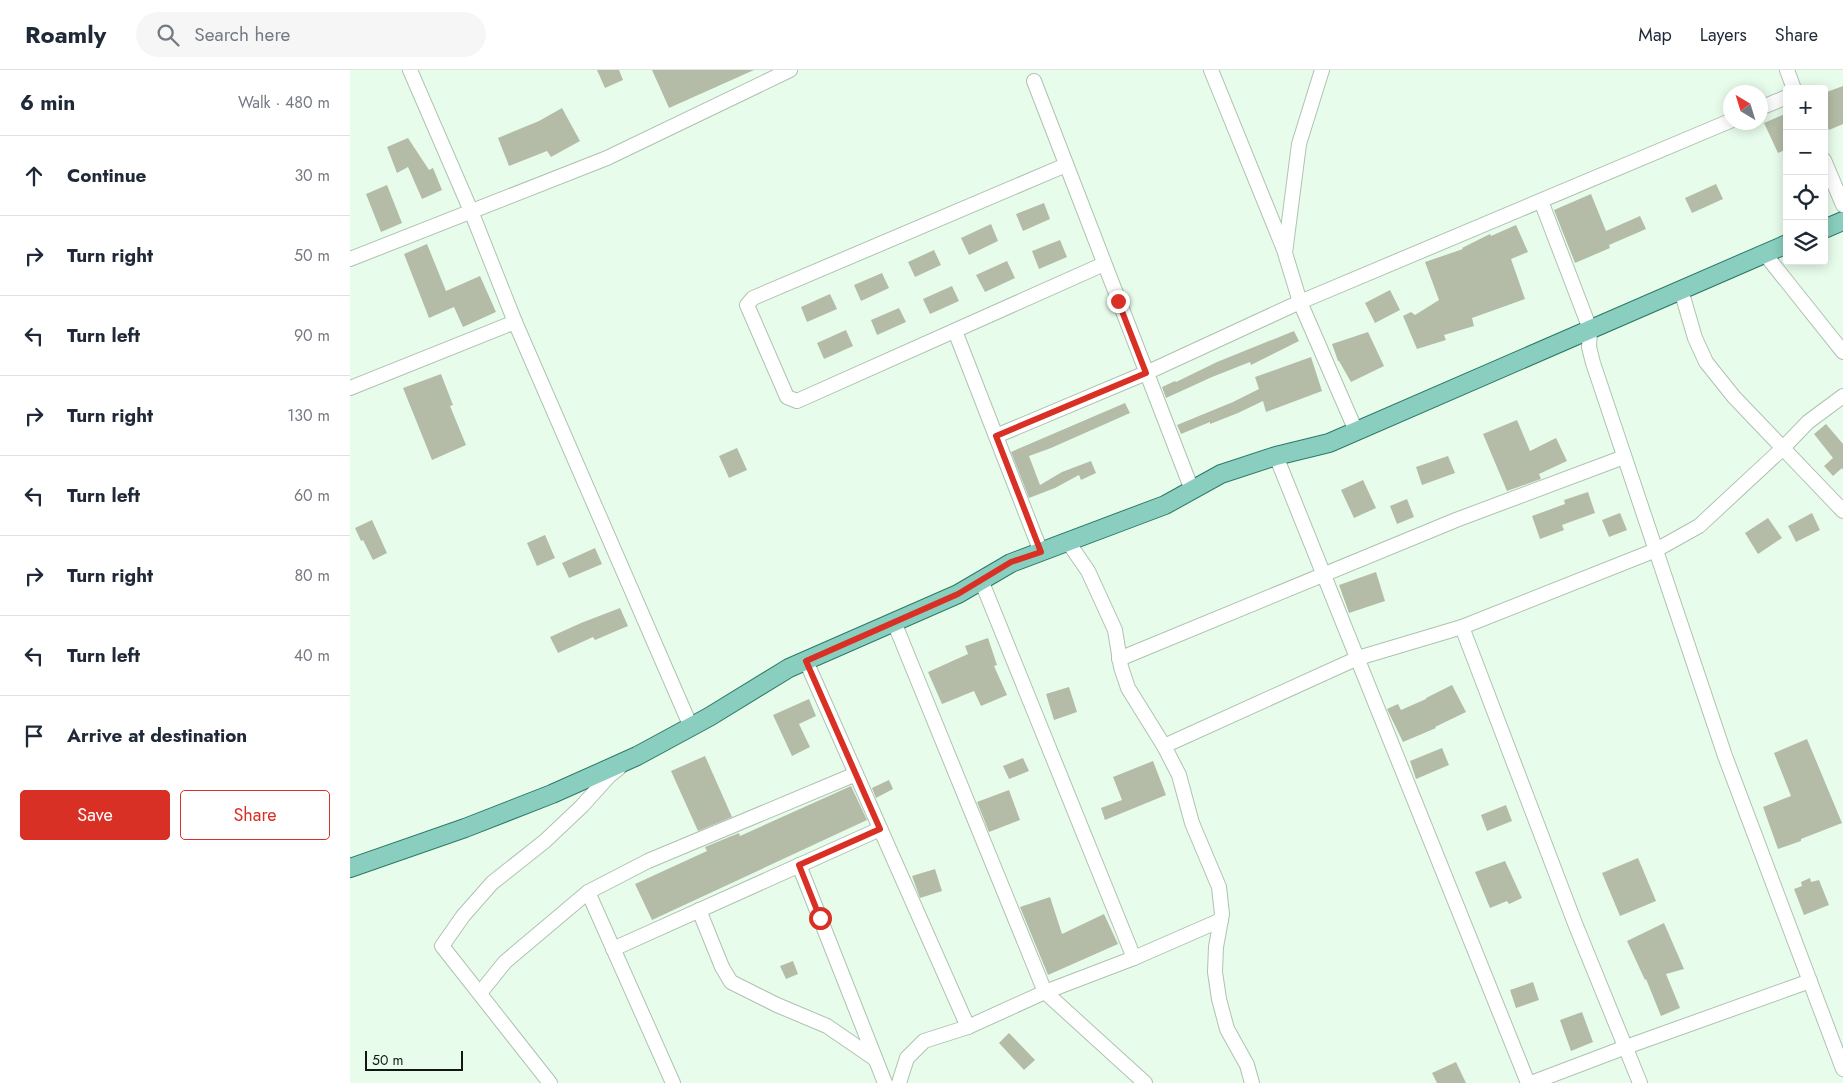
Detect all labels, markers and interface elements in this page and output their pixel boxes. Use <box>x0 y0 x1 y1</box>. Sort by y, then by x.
search box <box>136 12 486 57</box>
text: Roamly <box>25 17 106 52</box>
icon: search <box>154 21 182 49</box>
text: Search here <box>194 21 290 48</box>
text: Map <box>1638 22 1672 48</box>
text: Layers <box>1700 22 1747 48</box>
text: Share <box>1775 22 1818 48</box>
north arrow <box>1723 85 1768 130</box>
map controls <box>1783 85 1828 265</box>
button: + <box>1783 85 1828 130</box>
text: 6 min <box>20 88 75 118</box>
text: Walk · 480 m <box>238 91 330 114</box>
button: − <box>1783 130 1828 175</box>
icon: ahead <box>20 162 48 190</box>
text: Continue <box>67 162 146 189</box>
text: 30 m <box>294 164 330 187</box>
button: locate <box>1783 175 1828 220</box>
button: layers <box>1783 220 1828 265</box>
icon: right <box>20 242 48 270</box>
text: Turn right <box>67 242 153 269</box>
text: 50 m <box>294 244 330 267</box>
route end <box>1107 290 1130 313</box>
icon: left <box>20 322 48 350</box>
text: Turn left <box>67 322 140 349</box>
text: 90 m <box>294 324 330 347</box>
icon: right <box>20 402 48 430</box>
text: Turn right <box>67 402 153 429</box>
text: 130 m <box>287 404 330 427</box>
icon: left <box>20 482 48 510</box>
text: Turn left <box>67 482 140 509</box>
text: 60 m <box>294 484 330 507</box>
icon: right <box>20 562 48 590</box>
text: Turn right <box>67 562 153 589</box>
text: 80 m <box>294 564 330 587</box>
icon: left <box>20 642 48 670</box>
text: Turn left <box>67 642 140 669</box>
text: 40 m <box>294 644 330 667</box>
icon: arrive <box>20 722 48 750</box>
text: Arrive at destination <box>67 722 247 749</box>
button: Save <box>20 790 170 840</box>
button: Share <box>180 790 330 840</box>
route start <box>809 907 832 930</box>
scale bar <box>365 1048 462 1071</box>
text: 50 m <box>372 1050 403 1070</box>

